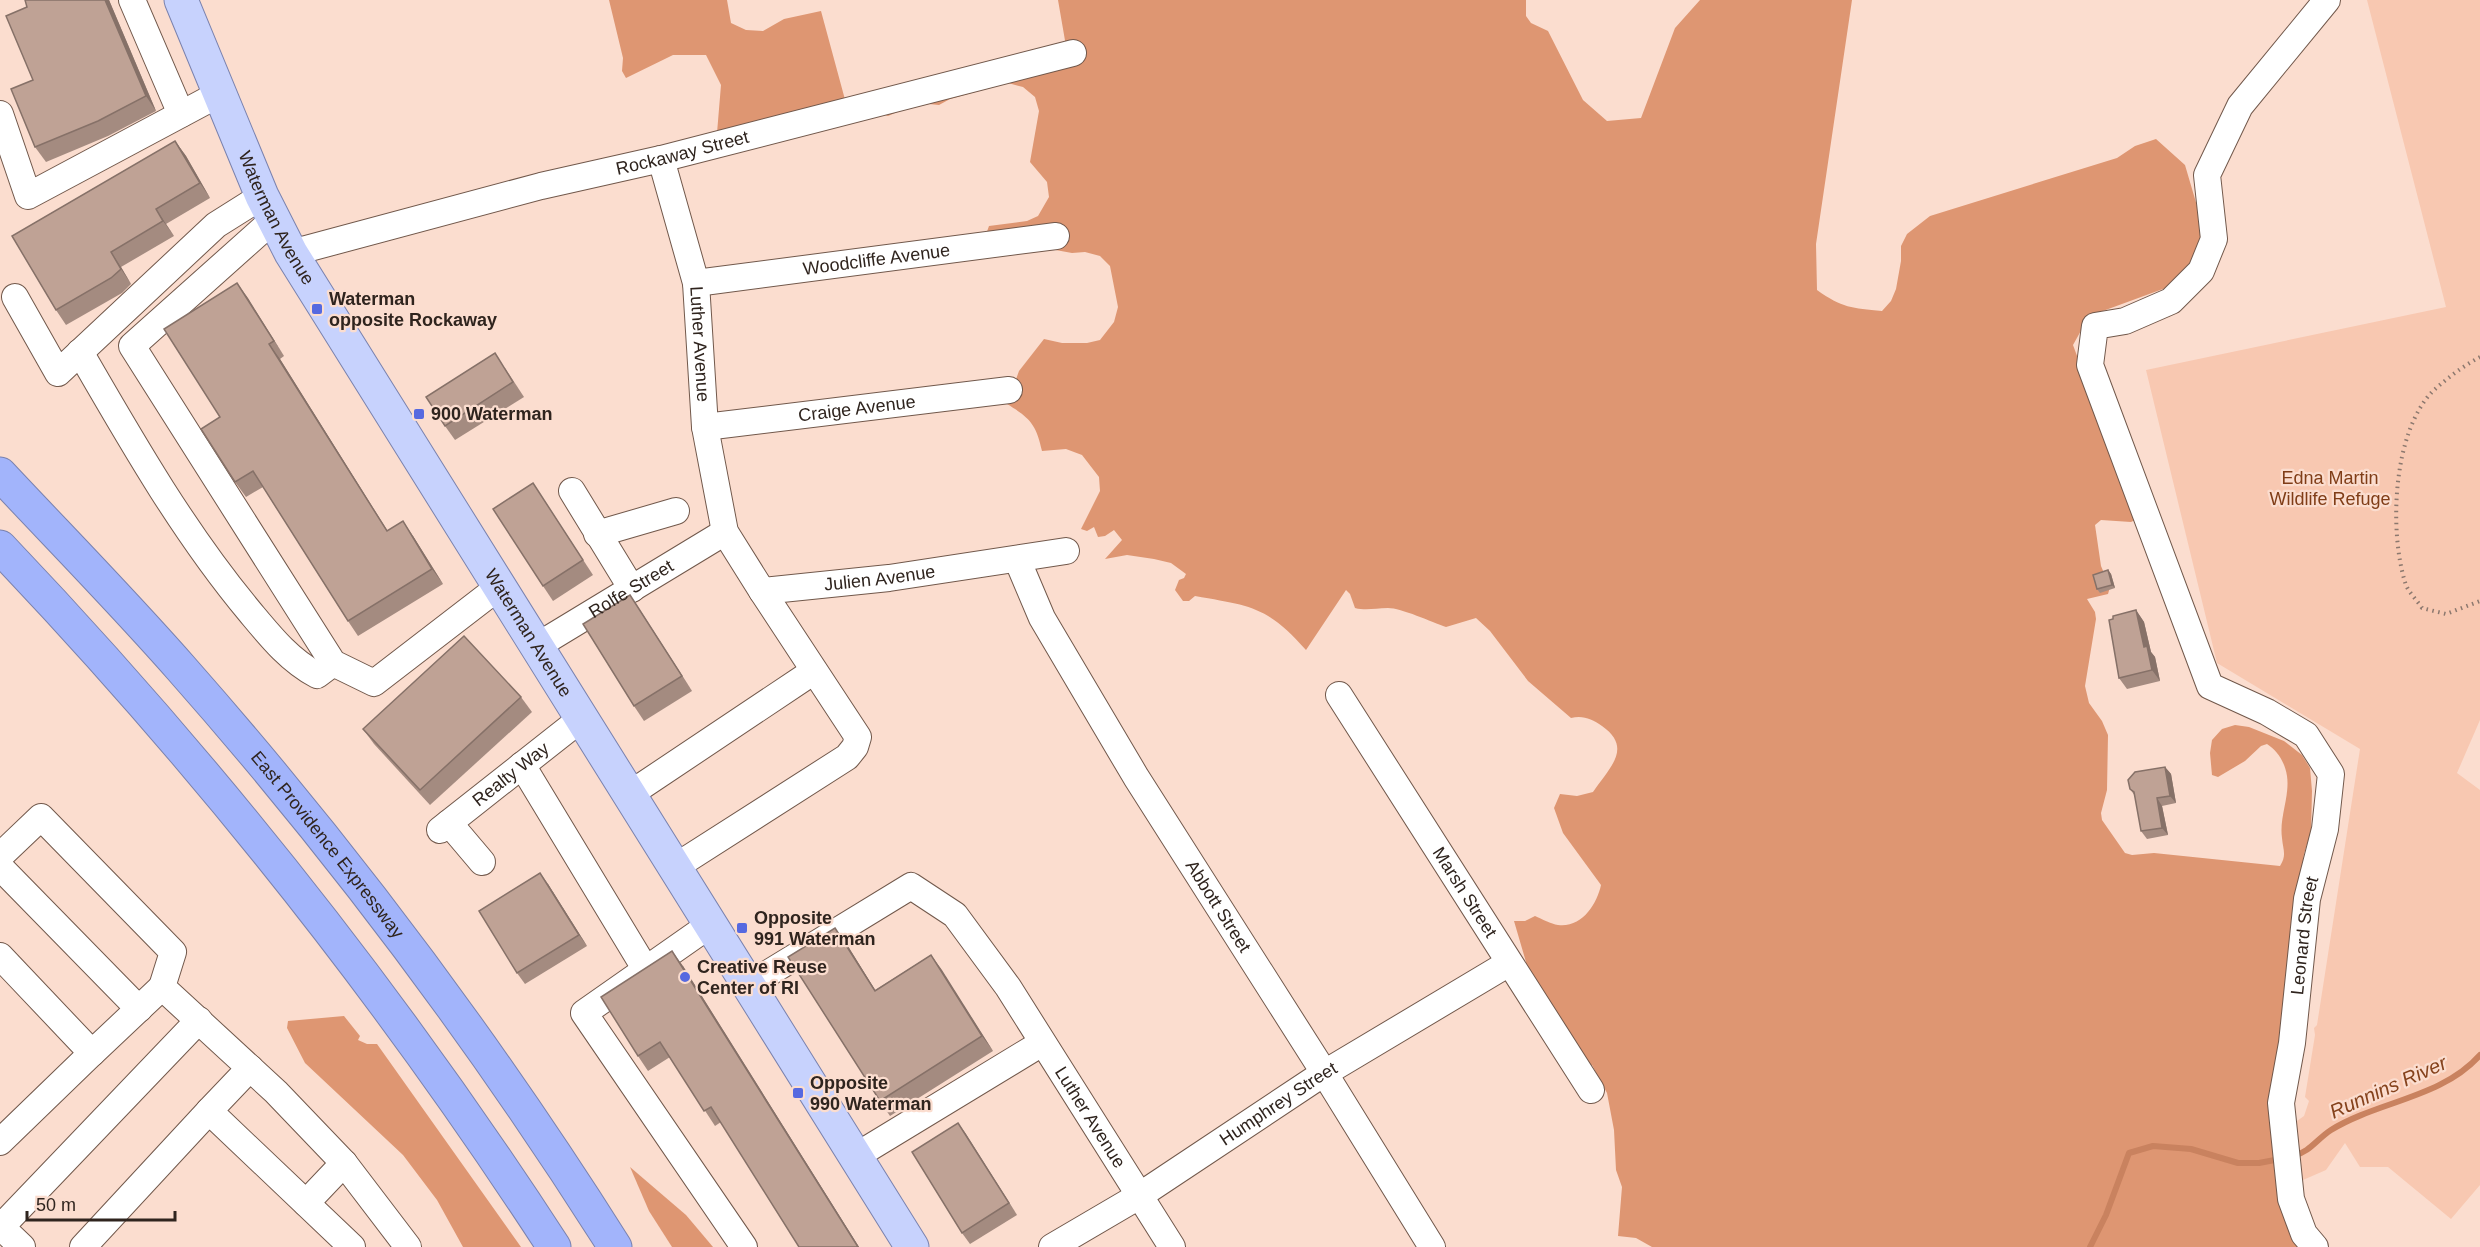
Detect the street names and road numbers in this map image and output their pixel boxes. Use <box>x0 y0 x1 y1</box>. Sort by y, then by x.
street label: Rockaway Street <box>614 127 751 179</box>
street label: Waterman Avenue <box>235 148 318 288</box>
street label: Woodcliffe Avenue <box>802 240 951 279</box>
street label: Luther Avenue <box>686 286 713 402</box>
street label: Craige Avenue <box>797 391 917 426</box>
street label: Rolfe Street <box>585 556 677 622</box>
street label: Julien Avenue <box>823 561 937 595</box>
street label: Waterman Avenue <box>481 565 576 701</box>
street label: Realty Way <box>469 738 553 810</box>
street label: East Providence Expressway <box>247 747 408 942</box>
street label: Marsh Street <box>1429 843 1501 941</box>
street label: Abbott Street <box>1182 857 1255 956</box>
street label: Leonard Street <box>2287 874 2322 996</box>
street label: Humphrey Street <box>1216 1058 1341 1149</box>
street label: Luther Avenue <box>1051 1063 1130 1172</box>

